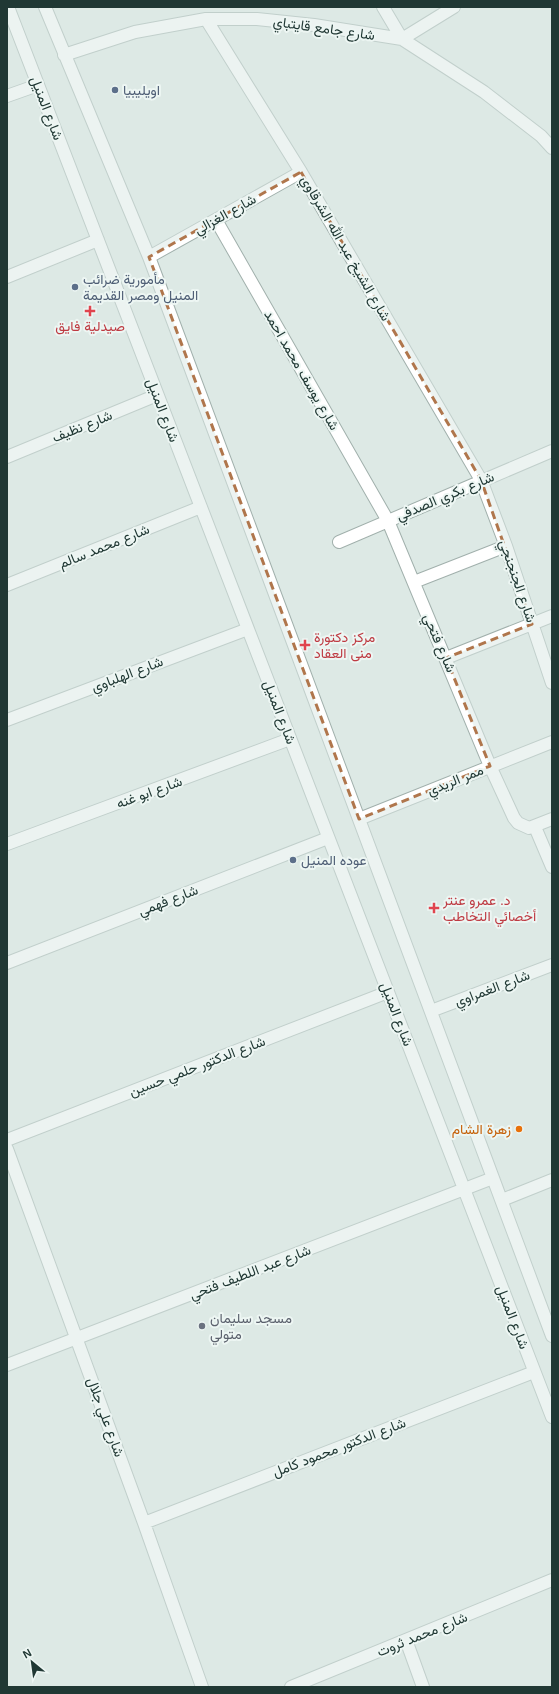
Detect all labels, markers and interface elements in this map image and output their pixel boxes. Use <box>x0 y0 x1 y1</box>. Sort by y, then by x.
street label: شارع جامع قايتباي <box>271 13 376 47</box>
street label: شارع المنيل <box>25 74 66 143</box>
place label: اويليبيا <box>123 82 160 99</box>
marker: اويليبيا <box>110 85 120 95</box>
street label: شارع الشيخ عبد الله الشرقاوي <box>294 172 394 326</box>
street label: شارع الغزالي <box>191 190 261 241</box>
place label: مأمورية ضرائب المنيل ومصر القديمة <box>83 271 198 304</box>
marker: مأمورية ضرائب المنيل ومصر القديمة <box>70 282 80 292</box>
marker: صيدلية فايق <box>85 306 95 316</box>
street label: شارع يوسف محمد احمد <box>259 307 343 434</box>
place label: صيدلية فايق <box>55 318 125 335</box>
street label: شارع المنيل <box>141 376 182 445</box>
street label: شارع نظيف <box>50 407 116 448</box>
street label: شارع بكري الصدفي <box>394 468 498 528</box>
street label: شارع محمد سالم <box>56 521 153 574</box>
street label: شارع الجنجنجي <box>493 538 540 626</box>
street label: شارع فتحي <box>417 611 459 676</box>
place label: مركز دكتورة منى العقاد <box>314 629 375 662</box>
marker: مركز دكتورة منى العقاد <box>299 639 311 651</box>
street label: شارع الهلباوي <box>89 653 166 699</box>
street label: شارع المنيل <box>258 678 299 747</box>
street label: ممر الريدي <box>425 761 487 802</box>
street label: شارع ابو غنه <box>114 773 185 814</box>
place label: عوده المنيل <box>301 852 367 869</box>
marker: عوده المنيل <box>288 855 298 865</box>
street label: شارع فهمي <box>136 881 202 922</box>
place label: د. عمرو عنتر أخصائي التخاطب <box>442 892 536 928</box>
marker: د. عمرو عنتر أخصائي التخاطب <box>428 902 440 914</box>
street label: شارع الغمراوي <box>452 966 533 1013</box>
street label: شارع المنيل <box>375 980 416 1049</box>
street label: شارع الدكتور حلمي حسين <box>127 1033 269 1103</box>
place label: زهرة الشام <box>452 1121 511 1138</box>
marker: زهرة الشام <box>514 1124 524 1134</box>
street label: شارع عبد اللطيف فتحي <box>187 1241 314 1306</box>
street label: شارع المنيل <box>491 1283 532 1352</box>
place label: مسجد سليمان متولي <box>210 1310 292 1346</box>
marker: مسجد سليمان متولي <box>197 1321 207 1331</box>
street label: شارع علي جلال <box>80 1375 128 1460</box>
street label: شارع الدكتور محمود كامل <box>270 1414 409 1483</box>
street label: شارع محمد ثروت <box>374 1609 471 1662</box>
north arrow <box>12 1642 52 1682</box>
text: N <box>21 1646 34 1660</box>

